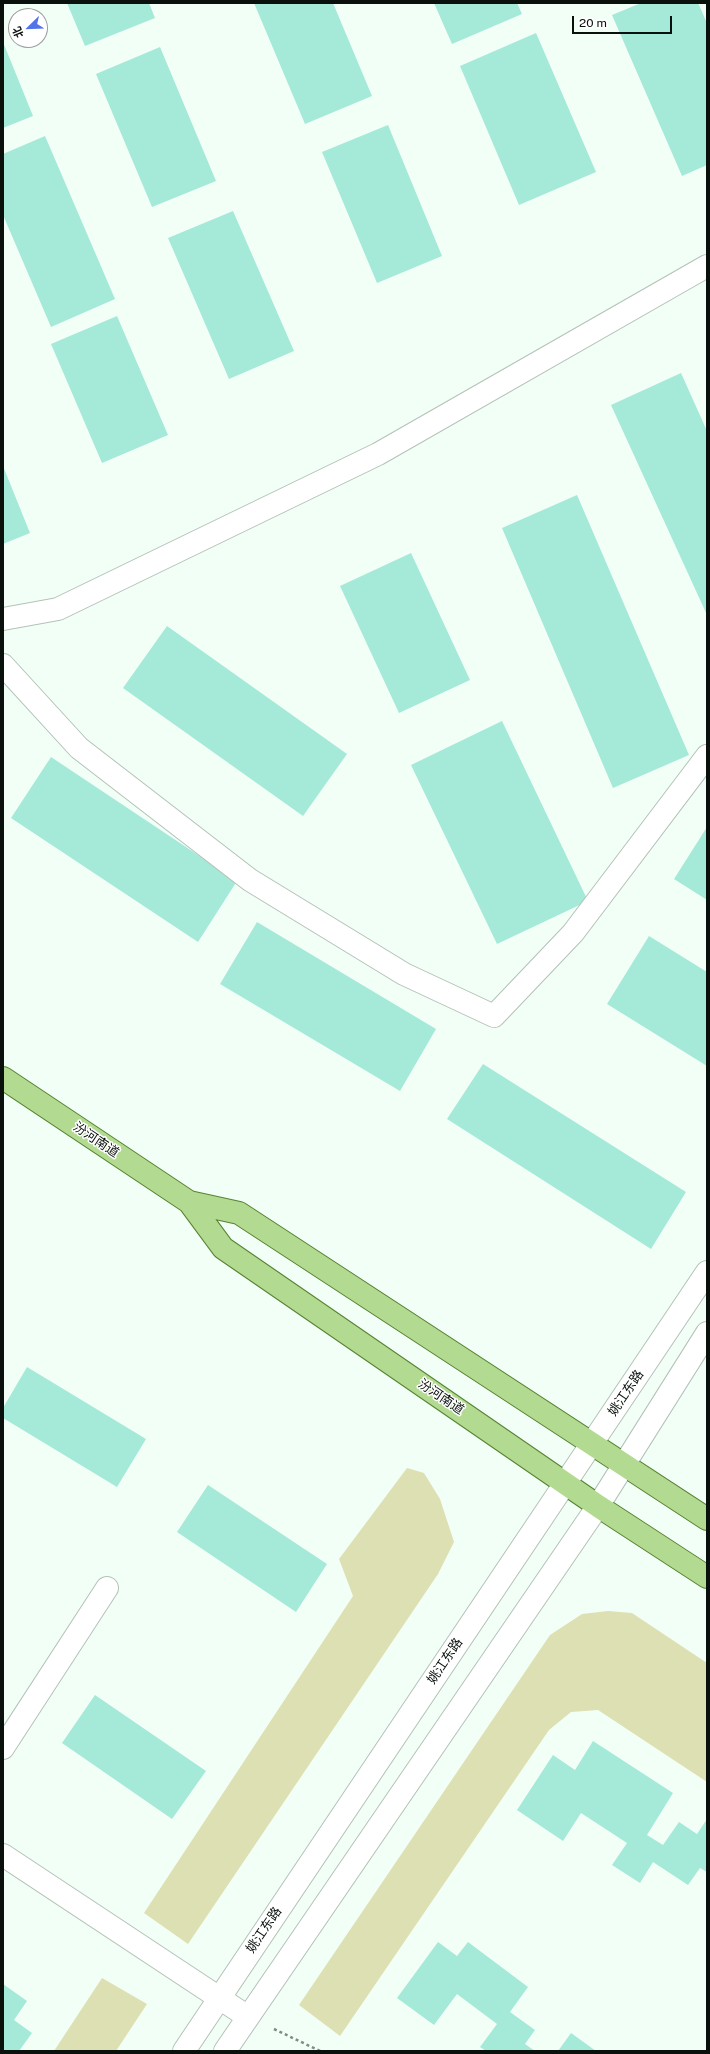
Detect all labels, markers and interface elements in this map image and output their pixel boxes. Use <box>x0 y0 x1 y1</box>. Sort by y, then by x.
north arrow <box>8 8 48 48</box>
scale bar <box>574 8 674 34</box>
text: 20 m <box>579 16 607 30</box>
text: 北 <box>10 25 26 40</box>
street label: 汾河南道 <box>70 1119 122 1161</box>
street label: 姚江东路 <box>605 1367 647 1419</box>
street label: 汾河南道 <box>415 1376 467 1418</box>
street label: 姚江东路 <box>424 1635 466 1687</box>
street label: 姚江东路 <box>243 1904 285 1956</box>

